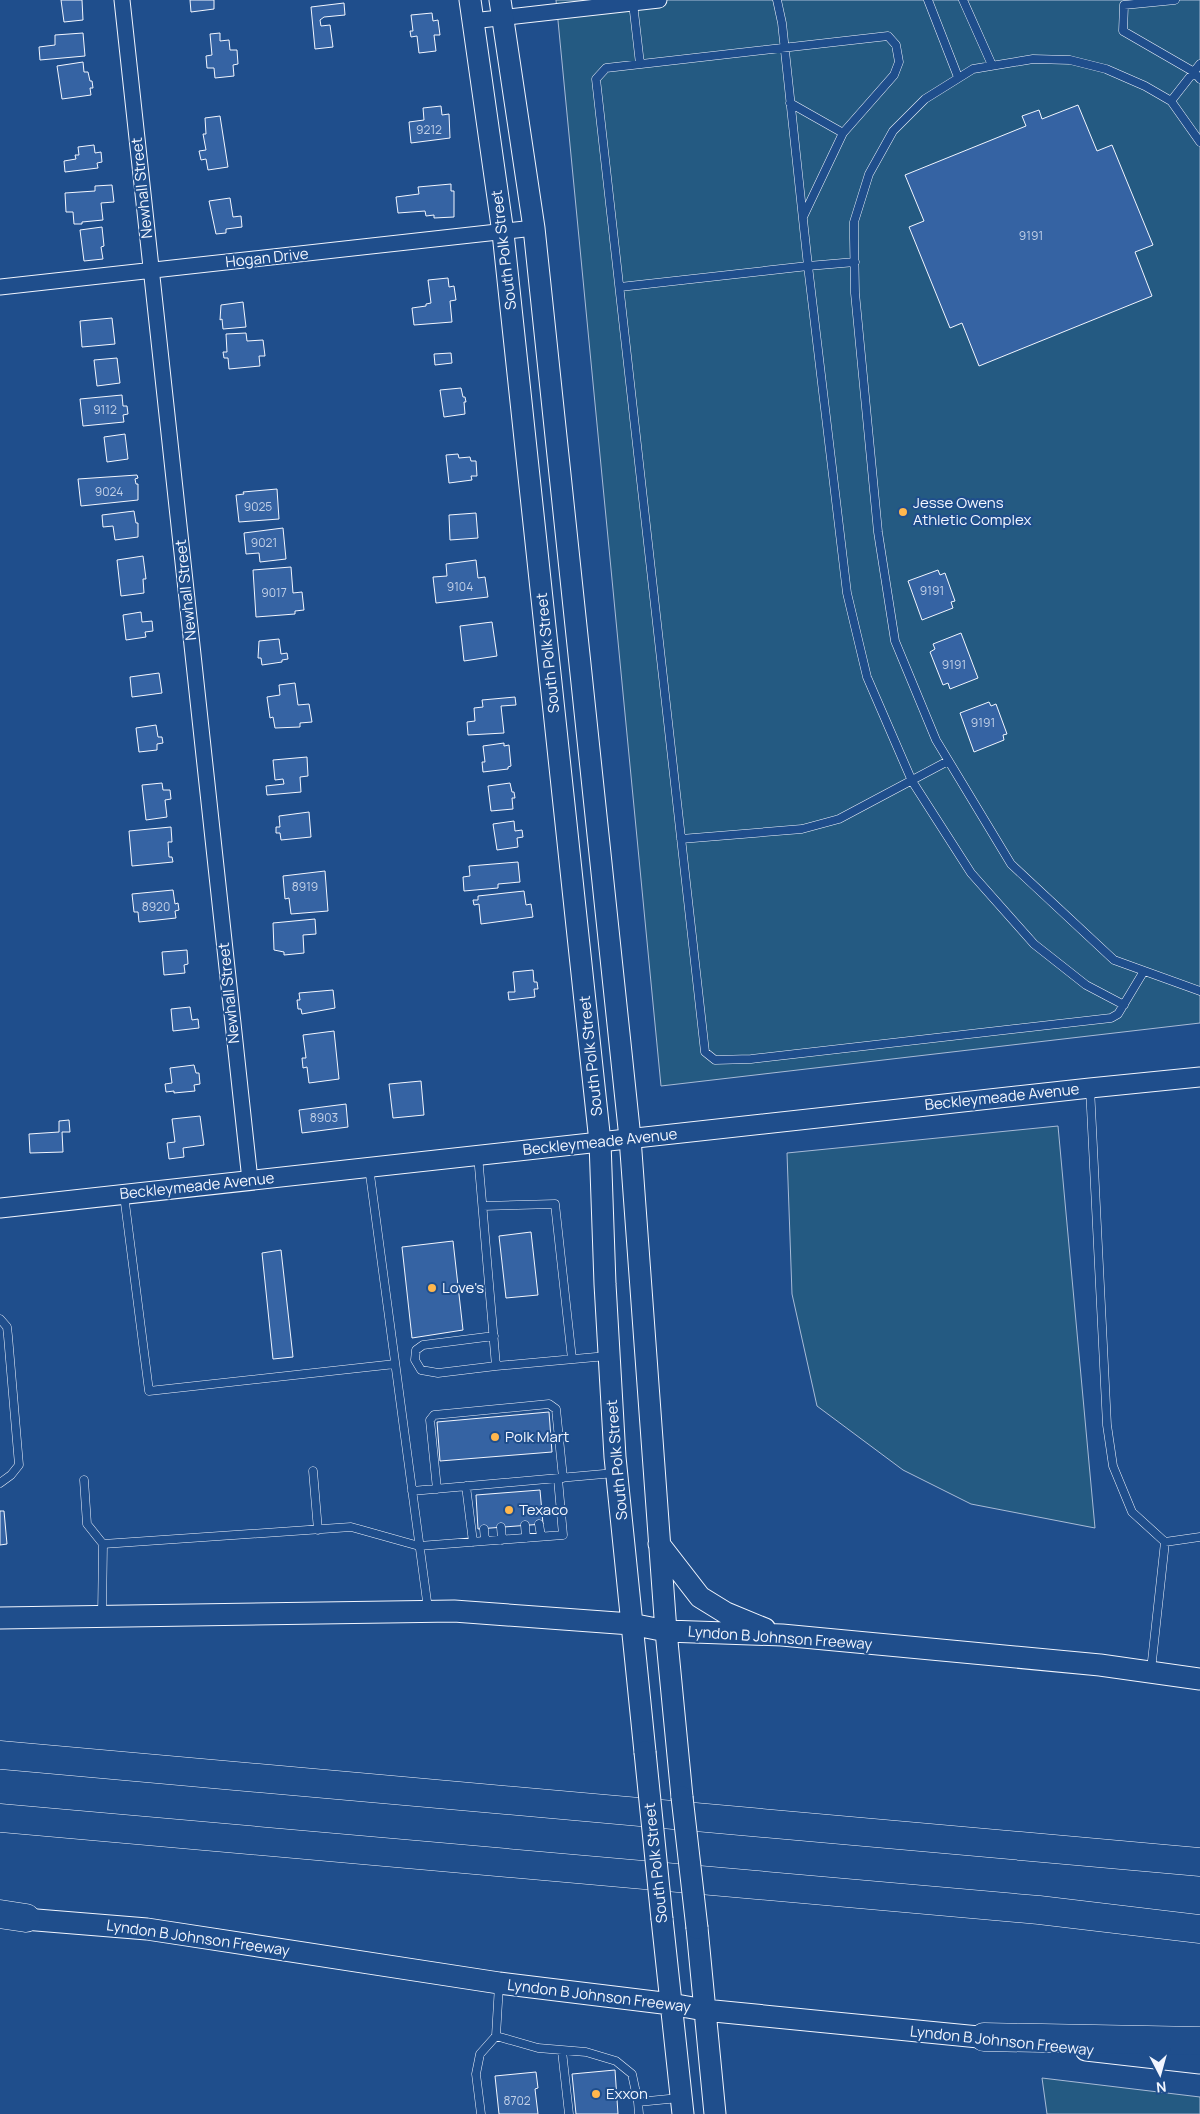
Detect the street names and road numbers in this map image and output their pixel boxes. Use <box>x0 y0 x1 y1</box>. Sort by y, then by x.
street label: Newhall Street <box>126 136 157 240</box>
street label: South Polk Street <box>486 189 521 311</box>
street label: Hogan Drive <box>224 243 310 272</box>
street label: Newhall Street <box>170 538 201 642</box>
street label: South Polk Street <box>531 592 564 714</box>
street label: Newhall Street <box>213 941 244 1045</box>
street label: South Polk Street <box>574 995 607 1117</box>
street label: Beckleymeade Avenue <box>924 1078 1081 1115</box>
street label: Beckleymeade Avenue <box>522 1123 679 1160</box>
street label: Beckleymeade Avenue <box>119 1167 276 1204</box>
street label: South Polk Street <box>601 1399 632 1521</box>
street label: Lyndon B Johnson Freeway <box>687 1621 873 1654</box>
street label: South Polk Street <box>639 1802 672 1924</box>
street label: Lyndon B Johnson Freeway <box>105 1914 291 1961</box>
street label: Lyndon B Johnson Freeway <box>506 1974 692 2017</box>
street label: Lyndon B Johnson Freeway <box>909 2020 1095 2061</box>

